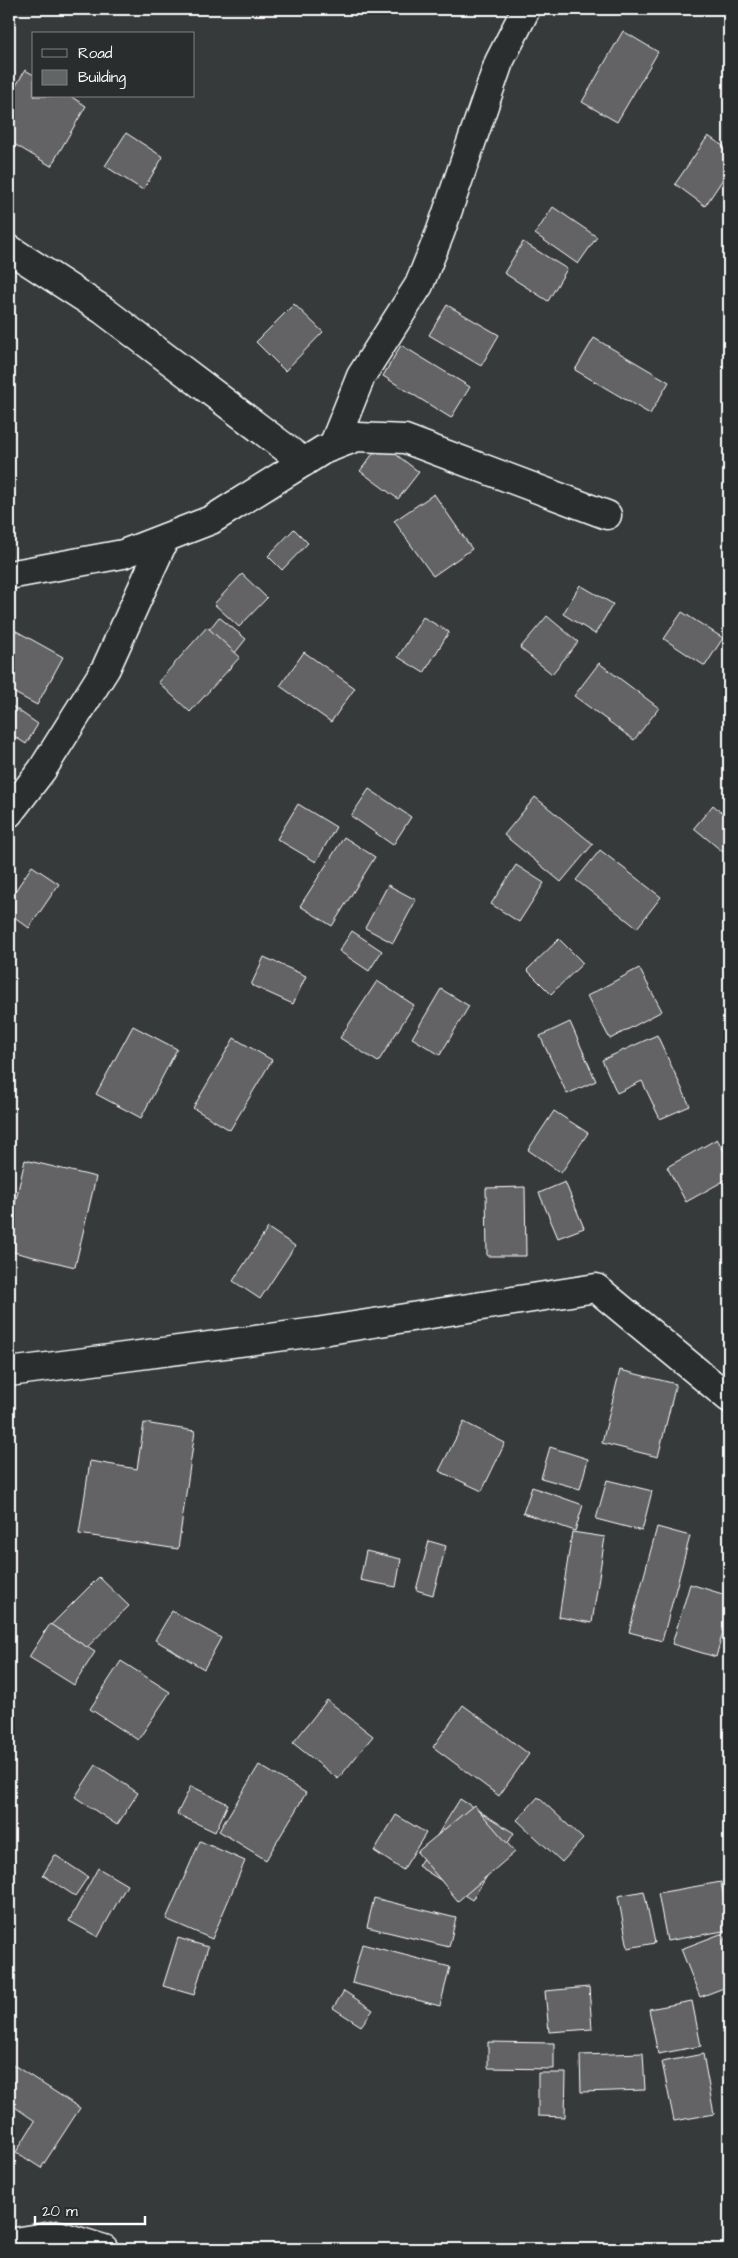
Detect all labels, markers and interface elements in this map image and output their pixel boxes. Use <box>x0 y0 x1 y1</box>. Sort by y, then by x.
legend <box>32 32 195 98</box>
text: Road <box>78 43 113 64</box>
text: Building <box>78 67 126 89</box>
scale bar <box>35 2193 145 2225</box>
text: 20 m <box>42 2201 78 2222</box>

